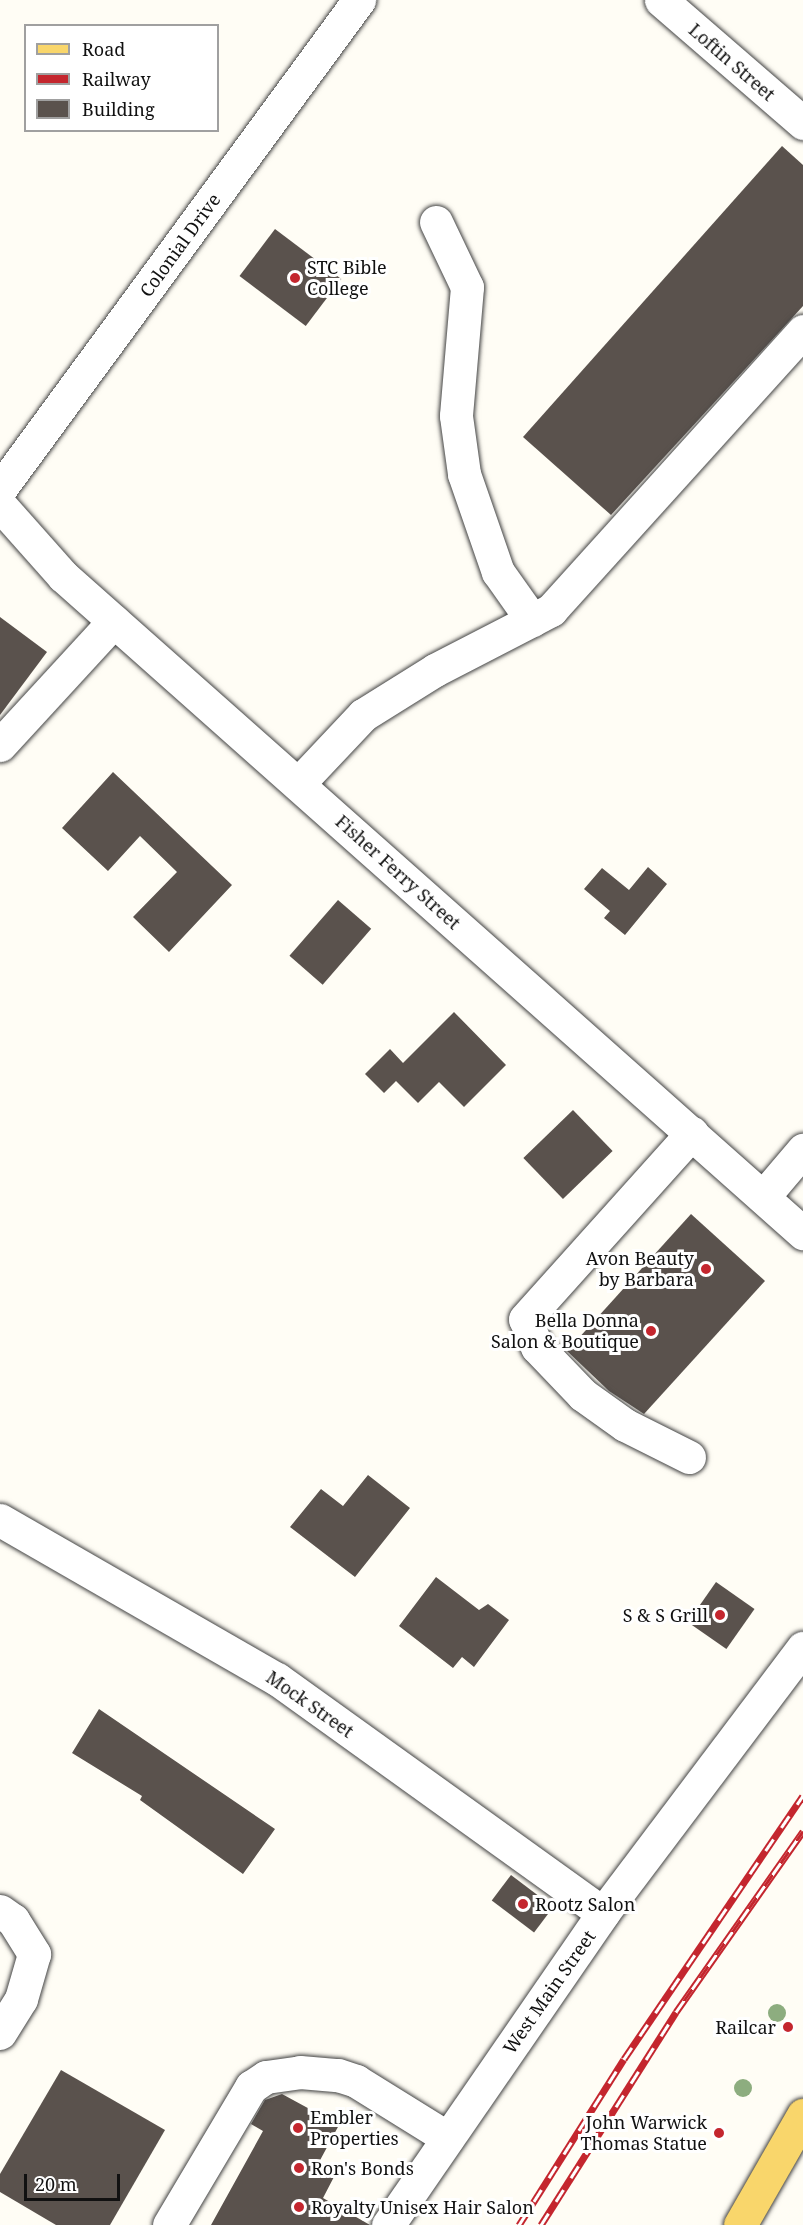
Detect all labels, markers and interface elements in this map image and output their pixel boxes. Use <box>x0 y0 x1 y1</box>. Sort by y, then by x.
street label: Loftin Street <box>685 19 779 105</box>
legend <box>24 24 219 132</box>
text: Road <box>82 37 125 61</box>
text: Railway <box>82 67 151 91</box>
text: Building <box>82 97 155 121</box>
street label: Colonial Drive <box>135 189 225 301</box>
place label: STC Bible College <box>307 257 387 300</box>
marker: STC Bible College <box>288 271 302 285</box>
street label: Fisher Ferry Street <box>331 810 465 934</box>
place label: Avon Beauty by Barbara <box>586 1248 694 1290</box>
marker: Avon Beauty by Barbara <box>699 1262 713 1276</box>
place label: Bella Donna Salon & Boutique <box>491 1310 639 1352</box>
marker: Bella Donna Salon & Boutique <box>644 1324 658 1338</box>
place label: S & S Grill <box>623 1604 708 1626</box>
marker: S & S Grill <box>713 1608 727 1622</box>
street label: Mock Street <box>262 1666 358 1742</box>
place label: Rootz Salon <box>535 1893 635 1915</box>
marker: Rootz Salon <box>516 1897 530 1911</box>
street label: West Main Street <box>498 1926 600 2058</box>
place label: Railcar <box>715 2016 776 2038</box>
marker: Railcar <box>781 2020 795 2034</box>
place label: Embler Properties <box>310 2107 399 2150</box>
place label: John Warwick Thomas Statue <box>581 2112 707 2154</box>
marker: Embler Properties <box>291 2121 305 2135</box>
marker: John Warwick Thomas Statue <box>712 2126 726 2140</box>
place label: Ron's Bonds <box>311 2157 414 2179</box>
marker: Ron's Bonds <box>292 2161 306 2175</box>
scale bar <box>27 2162 123 2200</box>
text: 20 m <box>35 2172 77 2196</box>
place label: Royalty Unisex Hair Salon <box>311 2196 534 2218</box>
marker: Royalty Unisex Hair Salon <box>292 2200 306 2214</box>

